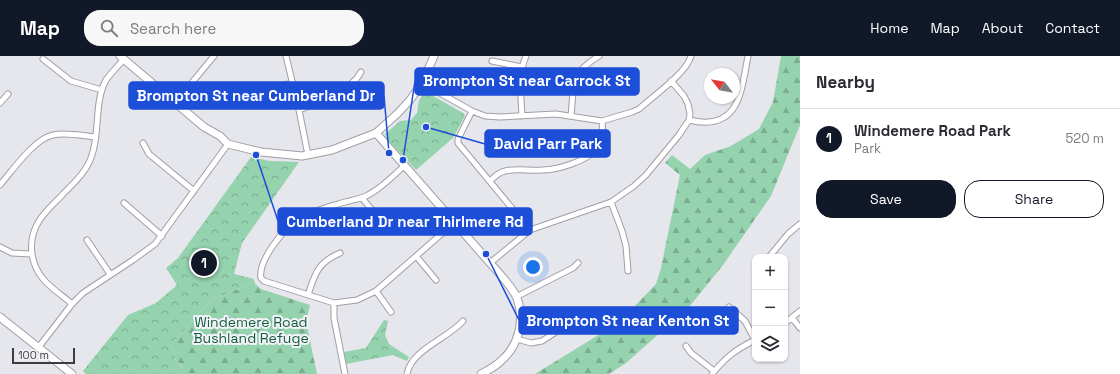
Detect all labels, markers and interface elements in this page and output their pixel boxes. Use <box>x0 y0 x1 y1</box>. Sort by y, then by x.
search box <box>84 10 364 46</box>
text: Map <box>20 16 60 41</box>
icon: search <box>98 17 120 39</box>
text: Search here <box>130 19 216 38</box>
text: Home <box>870 19 908 37</box>
text: Map <box>930 19 960 37</box>
text: About <box>982 19 1023 37</box>
text: Contact <box>1045 19 1100 37</box>
callout: Brompton St near Carrock St <box>415 68 639 95</box>
north arrow <box>704 68 740 104</box>
text: Brompton St near Carrock St <box>423 71 631 90</box>
text: Nearby <box>816 71 875 93</box>
callout: Brompton St near Cumberland Dr <box>129 82 384 109</box>
text: Brompton St near Cumberland Dr <box>137 86 375 105</box>
text: Windemere Road Park <box>854 121 1011 140</box>
callout: David Parr Park <box>485 130 610 157</box>
text: 1 <box>826 130 832 147</box>
text: 520 m <box>1066 130 1104 147</box>
text: David Parr Park <box>493 134 603 153</box>
text: Park <box>854 140 881 157</box>
button: Save <box>816 180 956 218</box>
button: Share <box>964 180 1104 218</box>
callout: Cumberland Dr near Thirlmere Rd <box>278 208 532 235</box>
text: Cumberland Dr near Thirlmere Rd <box>286 212 524 231</box>
pin: 1 <box>191 248 217 278</box>
map controls <box>752 254 788 362</box>
button: + <box>752 254 788 290</box>
your location <box>523 257 543 277</box>
button: − <box>752 290 788 326</box>
callout: Brompton St near Kenton St <box>519 307 738 334</box>
text: Brompton St near Kenton St <box>526 311 730 330</box>
park label: Windemere Road Bushland Refuge <box>193 313 309 347</box>
button: layers <box>752 326 788 362</box>
scale bar <box>12 346 75 365</box>
text: 100 m <box>18 348 49 362</box>

